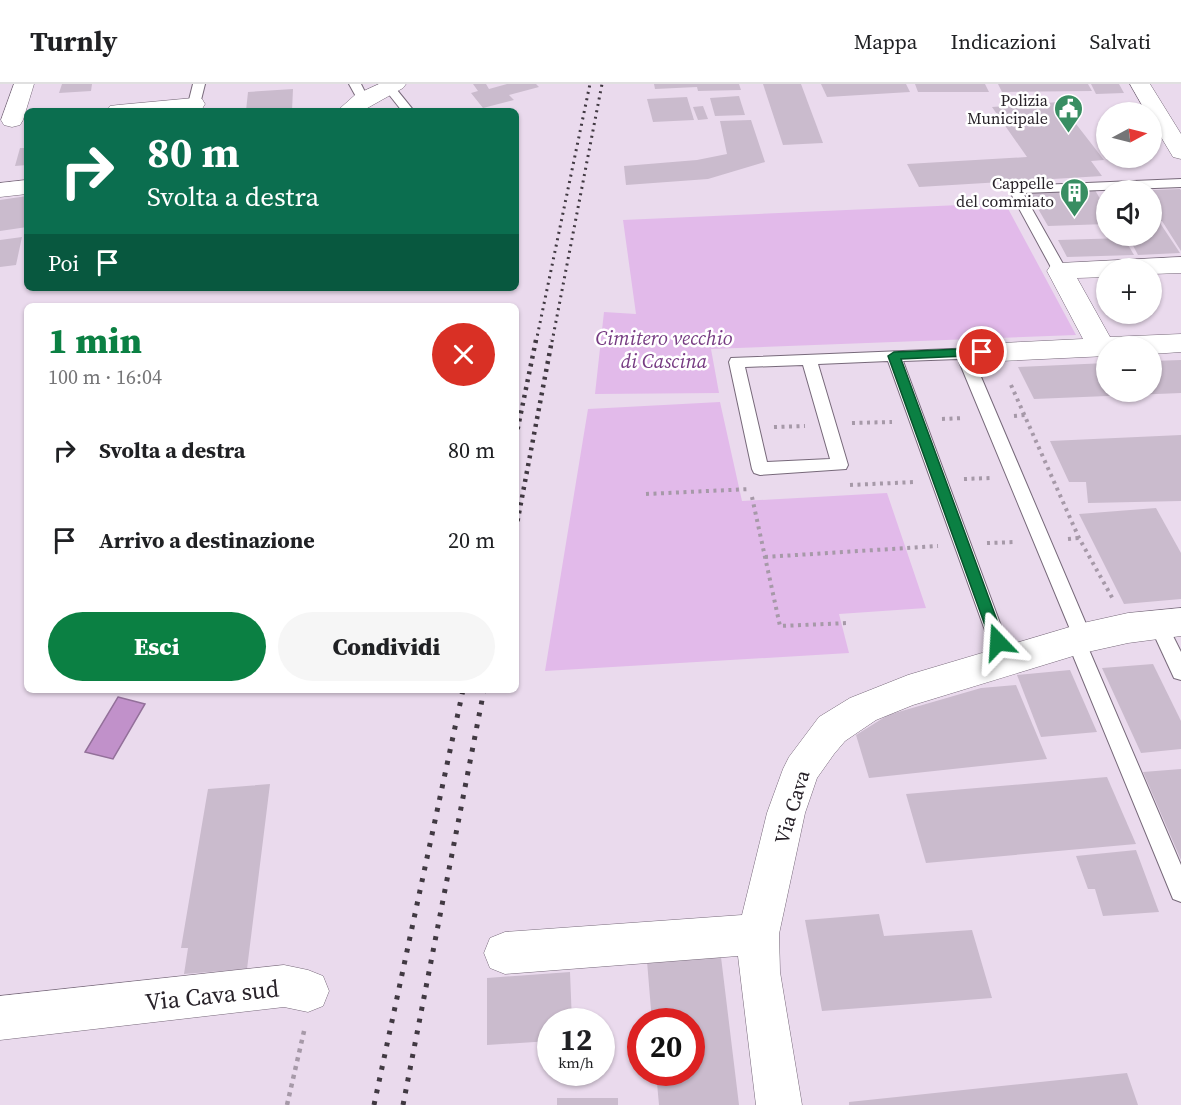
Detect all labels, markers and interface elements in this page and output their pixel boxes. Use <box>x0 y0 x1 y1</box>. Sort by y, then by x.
text: Turnly <box>30 22 117 60</box>
text: Mappa <box>854 27 918 56</box>
text: Indicazioni <box>951 27 1056 56</box>
text: Salvati <box>1089 27 1151 56</box>
place label: Polizia Municipale <box>967 89 1049 129</box>
public building icon: Polizia Municipale <box>1053 93 1085 135</box>
north arrow <box>1096 102 1162 168</box>
map controls <box>1096 102 1162 402</box>
text: 80 m <box>147 123 240 181</box>
icon: right <box>48 132 126 210</box>
place label: Cappelle del commiato <box>956 172 1054 212</box>
building icon: Cappelle del commiato <box>1059 176 1091 218</box>
text: Svolta a destra <box>147 178 319 215</box>
button: sound <box>1096 180 1162 246</box>
icon: arrive <box>91 246 124 279</box>
text: Poi <box>48 248 79 278</box>
button: + <box>1096 258 1162 324</box>
text: 1 min <box>48 316 142 365</box>
button: close <box>432 323 495 386</box>
park label: Cimitero vecchio di Cascina <box>595 324 733 375</box>
pin <box>956 326 1007 377</box>
icon: arrive <box>965 335 998 368</box>
button: − <box>1096 336 1162 402</box>
text: 100 m · 16:04 <box>48 363 162 391</box>
icon: right <box>48 434 81 467</box>
text: Svolta a destra <box>99 435 245 465</box>
text: 80 m <box>448 435 495 465</box>
icon: arrive <box>48 524 81 557</box>
text: Arrivo a destinazione <box>99 525 315 555</box>
text: 20 m <box>448 525 495 555</box>
position arrow <box>966 610 1030 674</box>
button: Esci <box>48 612 266 681</box>
button: Condividi <box>278 612 495 681</box>
street label: Via Cava <box>767 766 817 847</box>
street label: Via Cava sud <box>143 972 281 1018</box>
speed limit sign: 20 <box>627 1008 705 1086</box>
text: 12 <box>560 1019 592 1060</box>
text: km/h <box>558 1052 594 1073</box>

